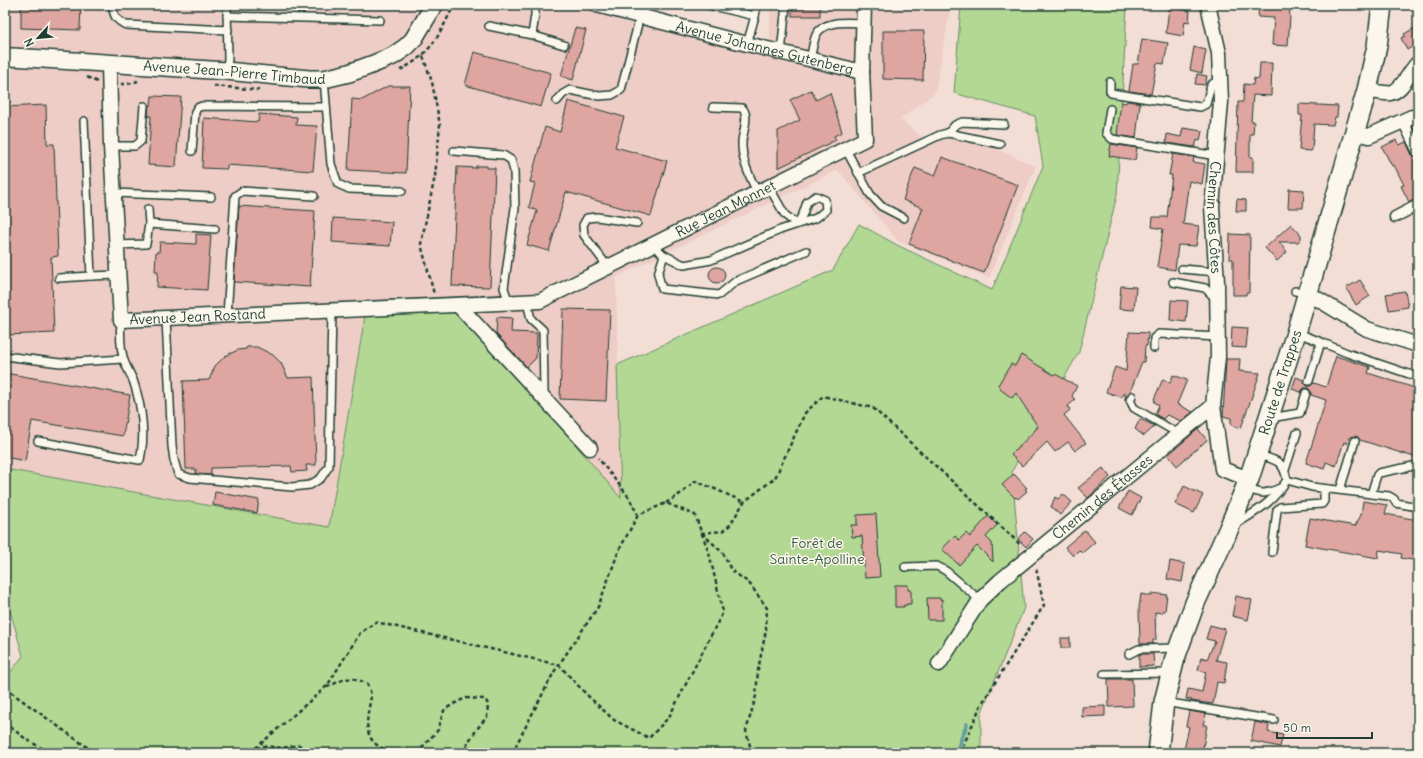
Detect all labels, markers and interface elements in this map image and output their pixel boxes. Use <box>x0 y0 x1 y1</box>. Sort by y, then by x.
street label: Avenue Johannes Gutenberg <box>674 17 855 79</box>
north arrow <box>18 18 58 58</box>
text: N <box>21 36 37 49</box>
street label: Avenue Jean-Pierre Timbaud <box>143 57 325 88</box>
street label: Chemin des Côtes <box>1203 160 1225 274</box>
street label: Rue Jean Monnet <box>672 176 779 241</box>
street label: Avenue Jean Rostand <box>129 304 266 329</box>
street label: Route de Trappes <box>1255 328 1305 437</box>
street label: Chemin des Étasses <box>1048 450 1156 543</box>
park label: Forêt de Sainte-Apolline <box>770 534 864 568</box>
scale bar <box>1277 714 1372 740</box>
text: 50 m <box>1283 720 1312 735</box>

